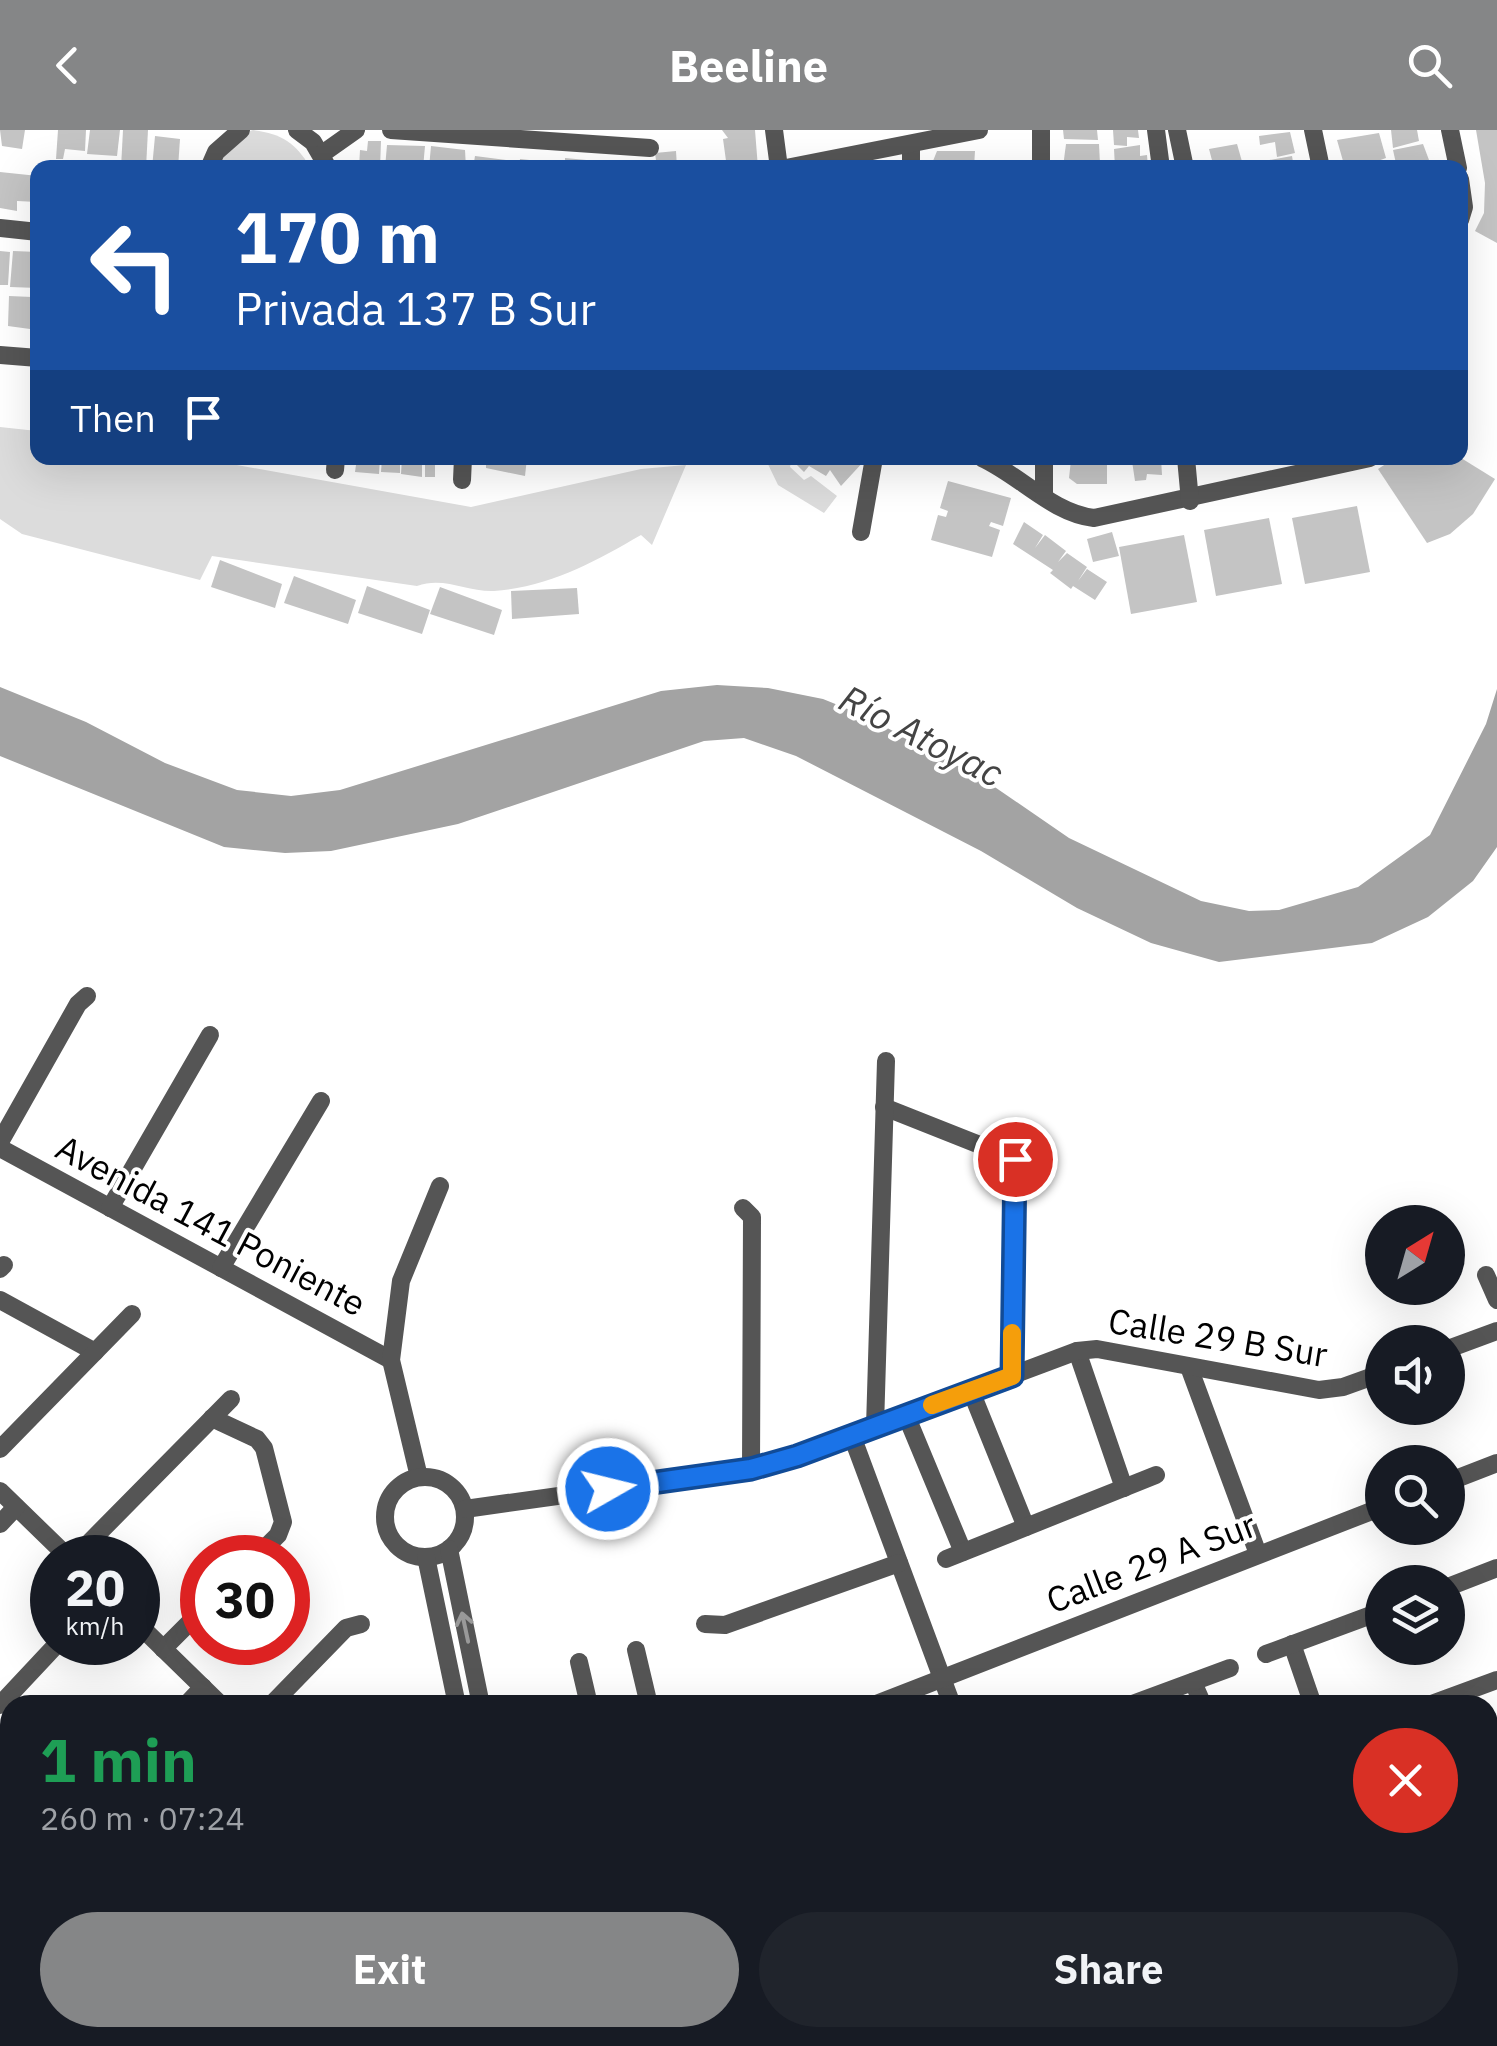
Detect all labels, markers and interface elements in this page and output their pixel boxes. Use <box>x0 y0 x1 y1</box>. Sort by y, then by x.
text: Beeline <box>669 36 828 94</box>
icon: back <box>40 38 95 93</box>
icon: search <box>1402 38 1457 93</box>
text: 170 m <box>235 191 440 282</box>
icon: left <box>70 200 200 330</box>
text: Privada 137 B Sur <box>235 279 596 337</box>
icon: arrive <box>176 390 231 445</box>
text: Then <box>70 393 156 442</box>
water label: Río Atoyac <box>832 673 1012 797</box>
pin <box>973 1117 1058 1202</box>
street label: Avenida 141 Poniente <box>48 1124 374 1326</box>
icon: arrive <box>988 1132 1043 1187</box>
north arrow <box>1365 1205 1465 1305</box>
map controls <box>1365 1205 1465 1665</box>
street label: Calle 29 B Sur <box>1105 1297 1331 1377</box>
button: sound <box>1365 1325 1465 1425</box>
position arrow <box>556 1437 660 1541</box>
button: search <box>1365 1445 1465 1545</box>
street label: Calle 29 A Sur <box>1040 1501 1262 1623</box>
speed limit sign: 30 <box>180 1535 310 1665</box>
text: 20 <box>65 1555 125 1620</box>
button: layers <box>1365 1565 1465 1665</box>
text: km/h <box>66 1609 124 1642</box>
one-way arrow <box>455 1612 473 1644</box>
text: 1 min <box>40 1720 197 1799</box>
button: close <box>1353 1728 1458 1833</box>
text: 260 m · 07:24 <box>40 1797 245 1839</box>
button: Exit <box>40 1912 739 2027</box>
button: Share <box>759 1912 1458 2027</box>

